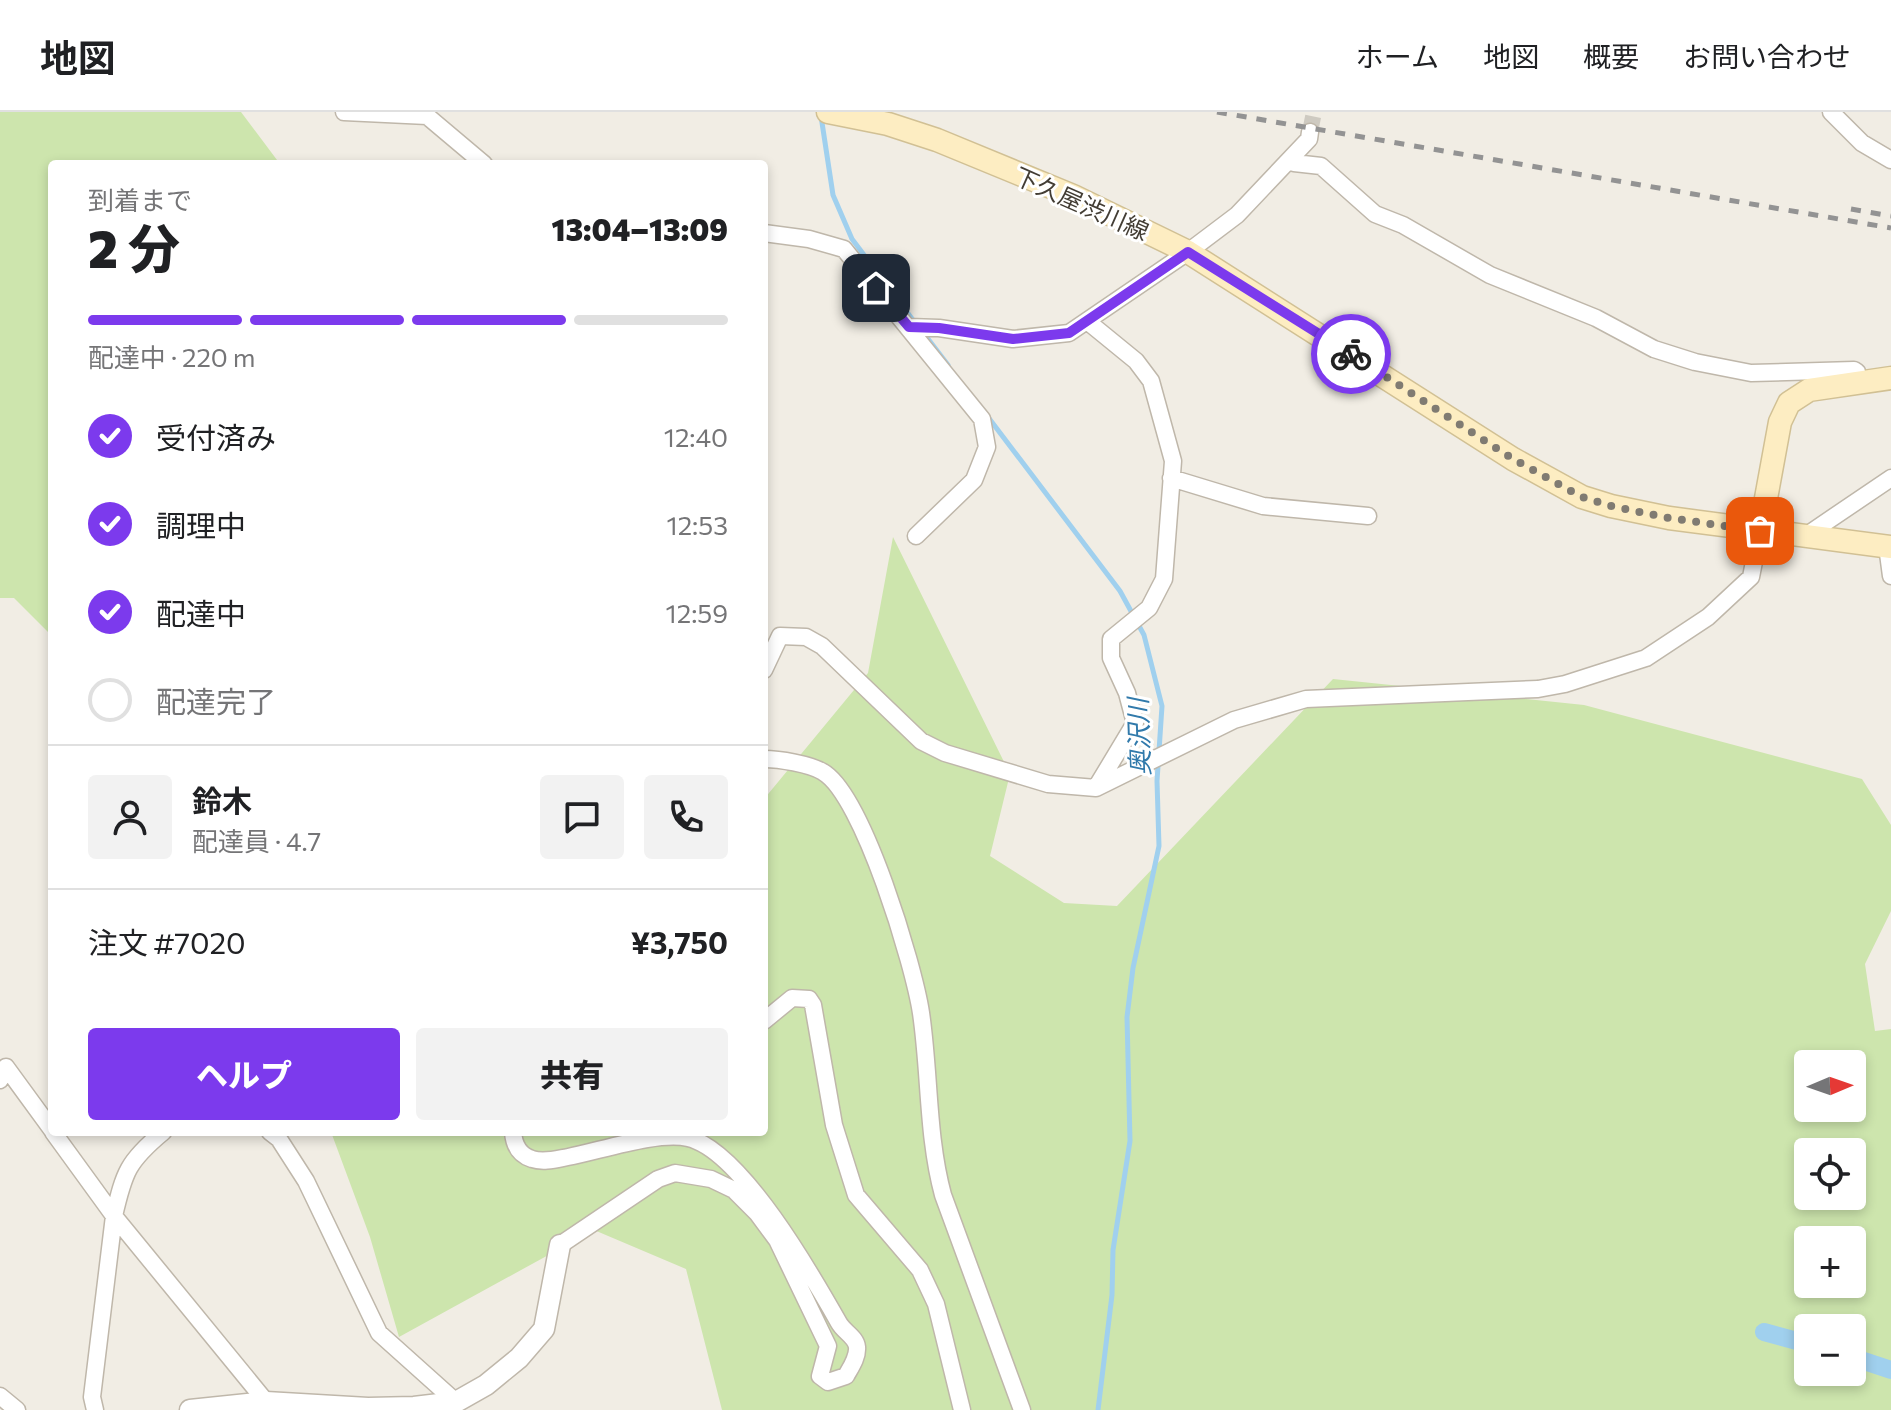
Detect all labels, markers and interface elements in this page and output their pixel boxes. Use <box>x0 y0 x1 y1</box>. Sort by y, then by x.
text: 地図 <box>40 33 116 80</box>
text: ホーム <box>1356 39 1439 73</box>
text: 地図 <box>1483 39 1539 73</box>
text: 概要 <box>1583 39 1639 73</box>
text: お問い合わせ <box>1683 39 1851 73</box>
street label: 下久屋渋川線 <box>1010 160 1154 246</box>
text: 到着まで <box>88 184 192 215</box>
text: 13:04–13:09 <box>551 210 728 247</box>
text: 2 分 <box>88 215 180 279</box>
pin <box>842 254 910 322</box>
icon: home <box>854 266 898 310</box>
courier <box>1311 314 1391 394</box>
icon: bike <box>1329 332 1373 376</box>
text: 配達中 · 220 m <box>88 341 256 372</box>
icon: check <box>88 414 132 458</box>
text: 受付済み <box>156 418 276 455</box>
text: 12:40 <box>664 421 728 452</box>
pin <box>1726 497 1794 565</box>
icon: check <box>88 502 132 546</box>
text: 調理中 <box>156 506 246 543</box>
text: 12:53 <box>667 509 728 540</box>
icon: bag <box>1738 509 1782 553</box>
icon: check <box>88 590 132 634</box>
text: 配達中 <box>156 594 246 631</box>
text: 12:59 <box>666 597 728 628</box>
text: 配達完了 <box>156 682 276 719</box>
water label: 奥沢川 <box>1121 694 1155 777</box>
button: person <box>88 775 172 859</box>
button: chat <box>540 775 624 859</box>
button: phone <box>644 775 728 859</box>
text: 鈴木 <box>192 781 252 818</box>
text: 配達員 · 4.7 <box>192 825 321 856</box>
text: 注文 #7020 <box>88 923 246 960</box>
text: ¥3,750 <box>631 923 728 960</box>
button: ヘルプ <box>88 1028 400 1120</box>
button: 共有 <box>416 1028 728 1120</box>
north arrow <box>1794 1050 1866 1122</box>
map controls <box>1794 1050 1866 1386</box>
button: locate <box>1794 1138 1866 1210</box>
button: + <box>1794 1226 1866 1298</box>
button: − <box>1794 1314 1866 1386</box>

